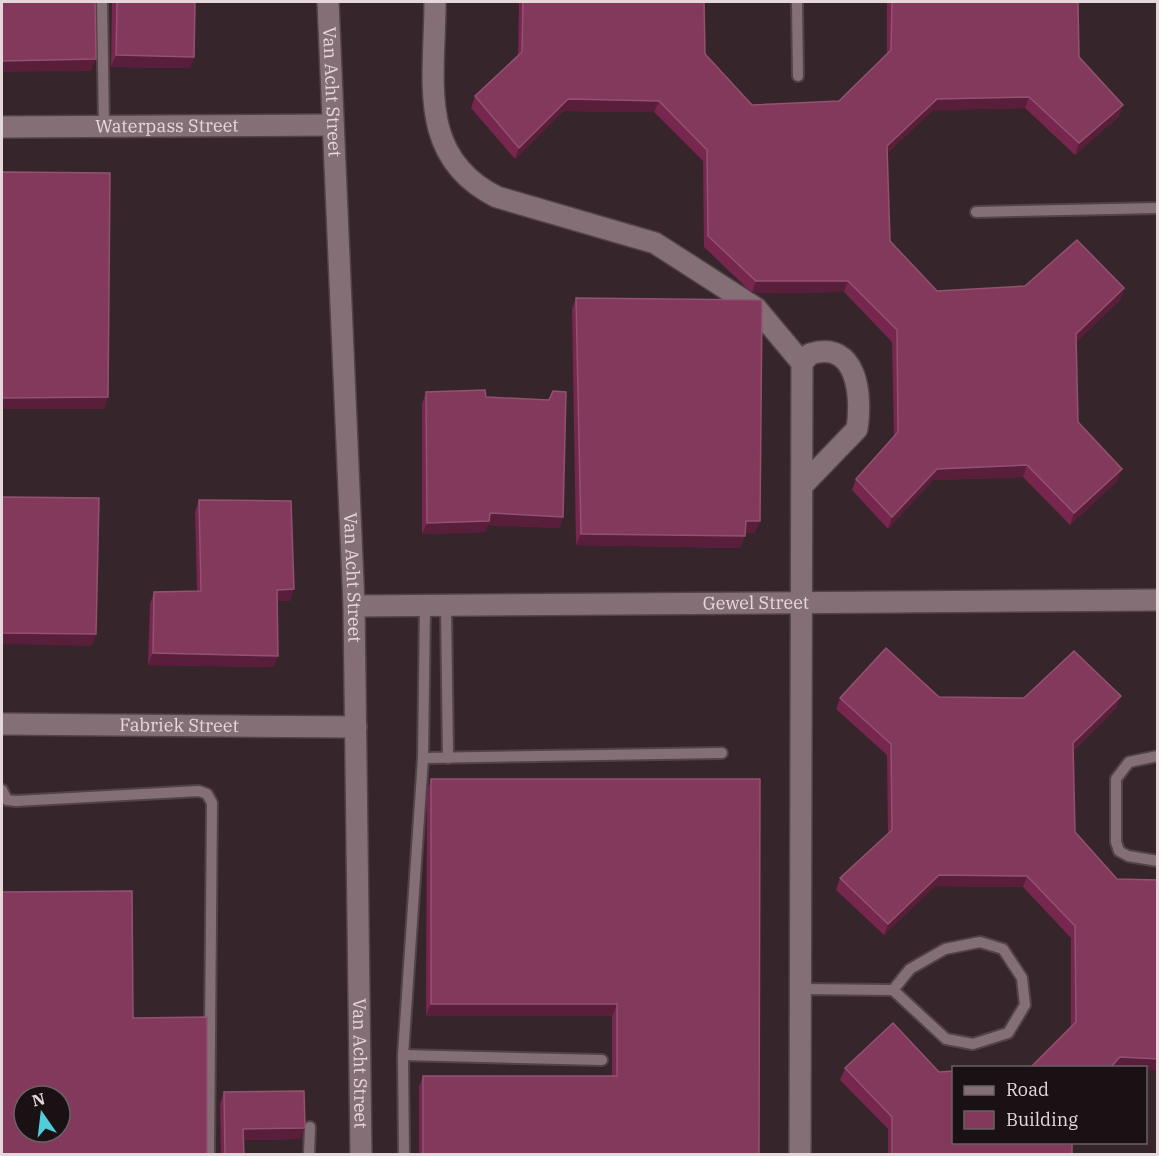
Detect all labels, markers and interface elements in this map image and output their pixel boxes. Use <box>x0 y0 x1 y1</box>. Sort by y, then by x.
street label: Van Acht Street <box>318 26 347 157</box>
street label: Waterpass Street <box>95 114 239 137</box>
street label: Van Acht Street <box>339 512 366 643</box>
street label: Gewel Street <box>703 591 809 614</box>
street label: Fabriek Street <box>119 713 239 737</box>
street label: Van Acht Street <box>348 998 373 1129</box>
legend <box>952 1066 1147 1144</box>
text: Road <box>1006 1078 1049 1101</box>
north arrow <box>12 1084 72 1144</box>
text: N <box>30 1088 47 1111</box>
text: Building <box>1006 1108 1078 1131</box>

